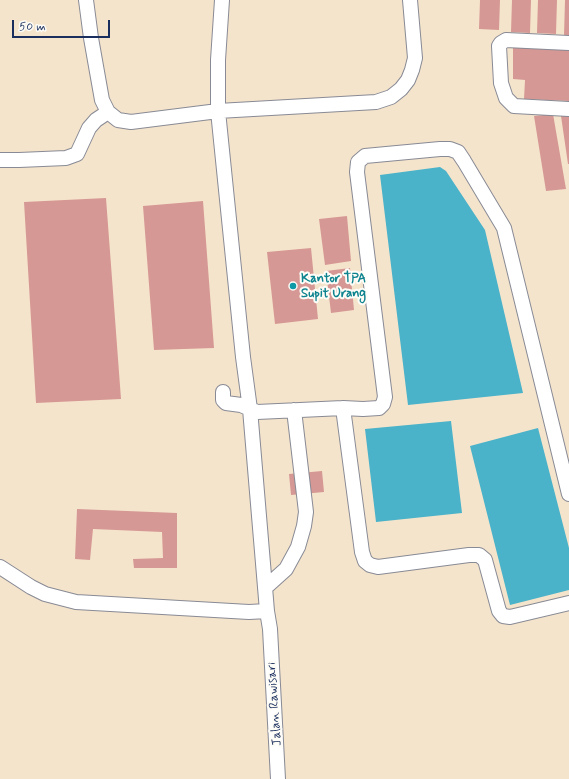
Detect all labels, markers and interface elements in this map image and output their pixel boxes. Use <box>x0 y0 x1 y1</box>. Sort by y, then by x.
scale bar <box>14 12 112 38</box>
text: 50 m <box>19 19 46 35</box>
place label: Kantor TPA Supit Urang <box>301 271 366 302</box>
marker: Kantor TPA Supit Urang <box>288 281 298 291</box>
street label: Jalan Rawisari <box>264 662 286 746</box>

